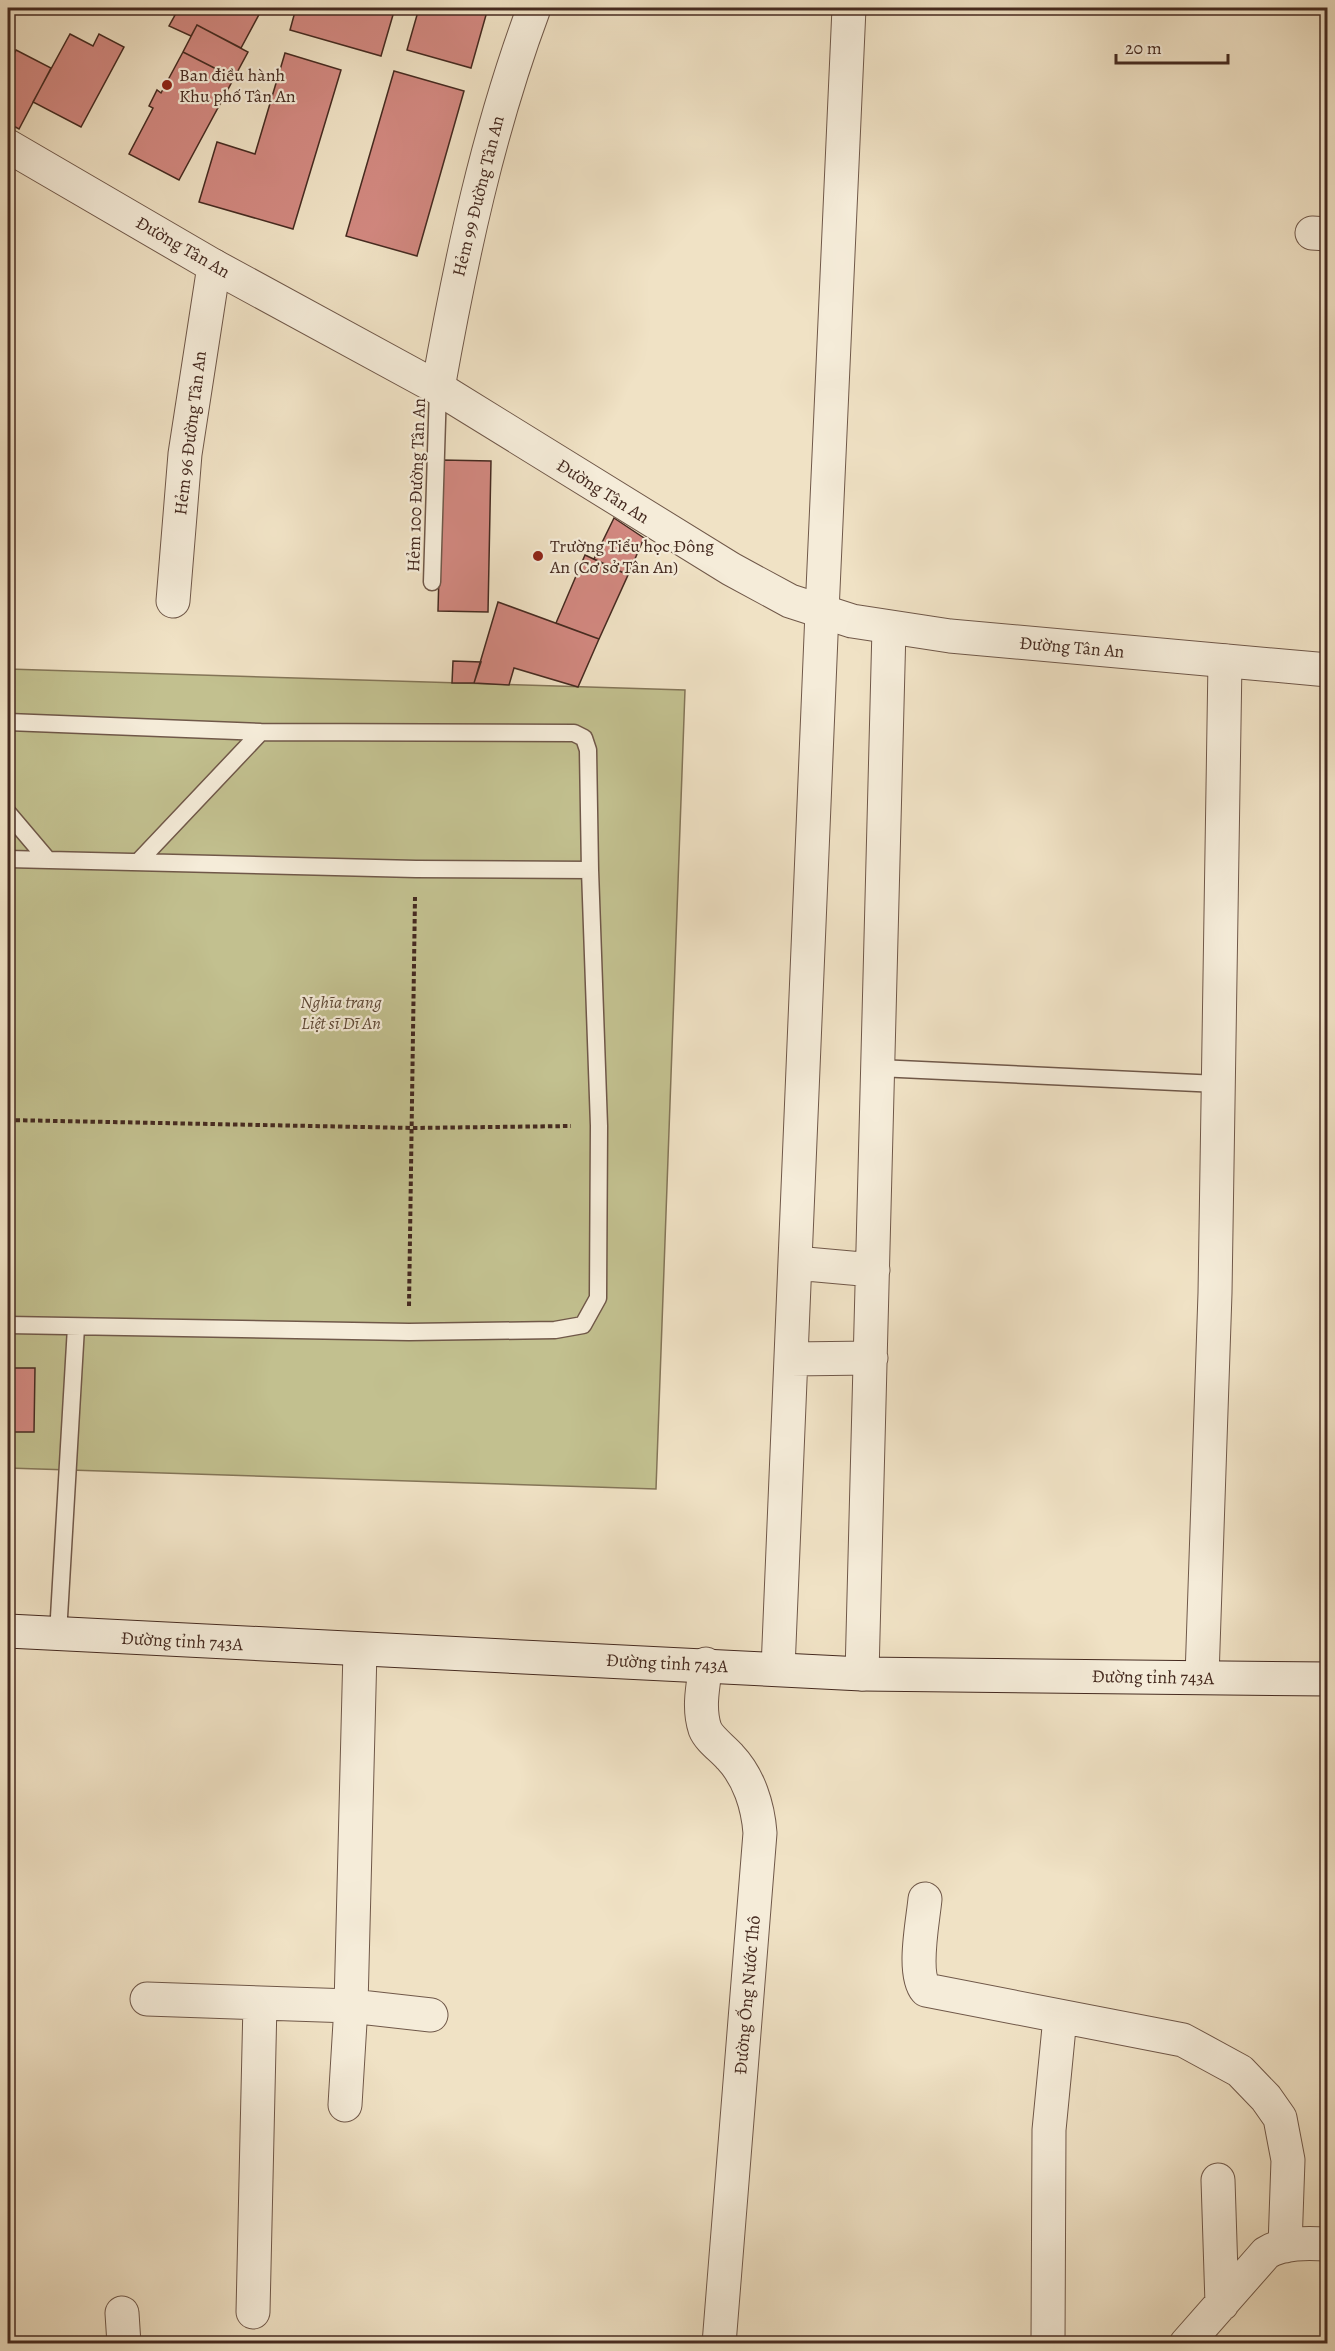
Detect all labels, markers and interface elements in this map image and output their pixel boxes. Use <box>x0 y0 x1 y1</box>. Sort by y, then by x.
scale bar <box>1116 27 1228 65</box>
text: 20 m <box>1125 36 1162 60</box>
place label: Ban điều hành Khu phố Tân An <box>179 63 296 108</box>
marker: Ban điều hành Khu phố Tân An <box>160 78 174 92</box>
street label: Hẻm 99 Đường Tân An <box>446 113 510 279</box>
street label: Đường Tân An <box>131 210 235 284</box>
street label: Hẻm 96 Đường Tân An <box>168 349 212 516</box>
street label: Hẻm 100 Đường Tân An <box>401 398 431 572</box>
street label: Đường Tân An <box>552 453 654 529</box>
place label: Trường Tiểu học Đông An (Cơ sở Tân An) <box>549 534 714 579</box>
marker: Trường Tiểu học Đông An (Cơ sở Tân An) <box>531 549 545 563</box>
street label: Đường Tân An <box>1019 630 1126 664</box>
park label: Nghĩa trang Liệt sĩ Dĩ An <box>300 990 382 1035</box>
street label: Đường tỉnh 743A <box>120 1626 244 1656</box>
street label: Đường tỉnh 743A <box>605 1648 729 1678</box>
street label: Đường tỉnh 743A <box>1092 1664 1215 1690</box>
street label: Đường Ống Nước Thô <box>728 1914 766 2076</box>

